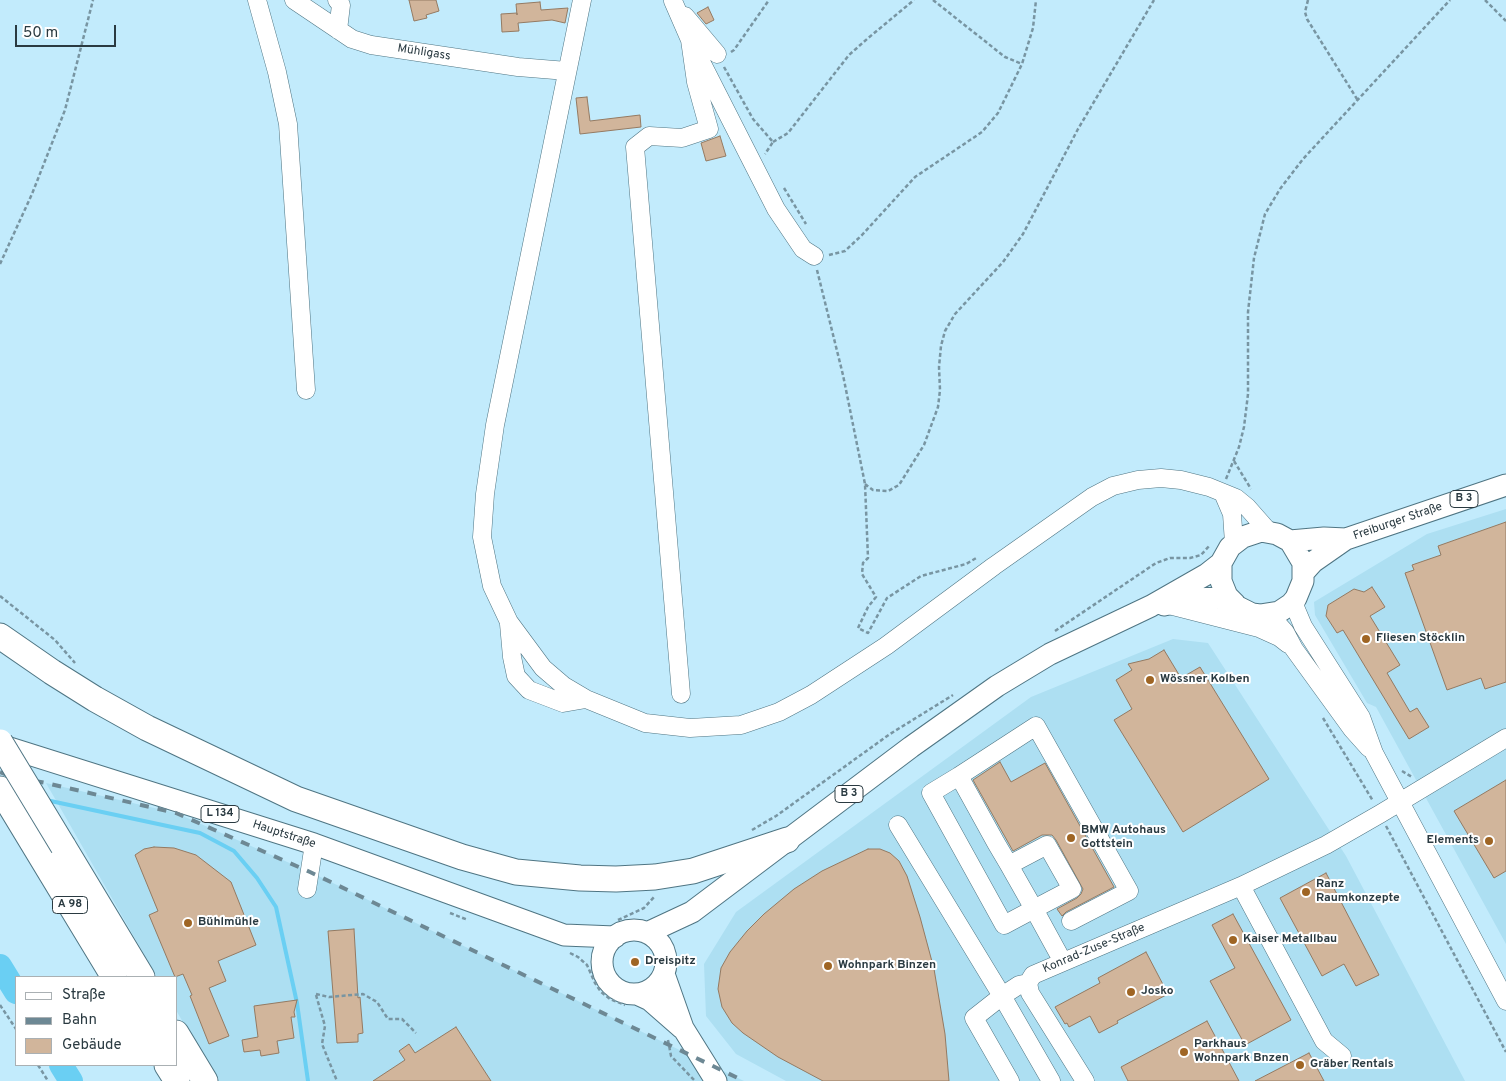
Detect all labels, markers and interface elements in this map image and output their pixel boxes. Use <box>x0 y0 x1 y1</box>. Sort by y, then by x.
scale bar <box>18 15 119 47</box>
text: 50 m <box>23 24 58 43</box>
street label: Mühligass <box>396 42 452 64</box>
road number: B 3 <box>1450 490 1478 508</box>
street label: Freiburger Straße <box>1352 500 1444 544</box>
place label: Fliesen Stöcklin <box>1376 632 1465 646</box>
marker: Fliesen Stöcklin <box>1360 633 1372 645</box>
place label: Wössner Kolben <box>1160 673 1250 687</box>
marker: Wössner Kolben <box>1144 674 1156 686</box>
road number: B 3 <box>835 786 863 802</box>
road number: L 134 <box>201 806 239 822</box>
street label: Hauptstraße <box>251 818 317 852</box>
place label: BMW Autohaus Gottstein <box>1081 824 1166 852</box>
marker: BMW Autohaus Gottstein <box>1065 832 1077 844</box>
place label: Elements <box>1427 834 1479 848</box>
marker: Elements <box>1483 835 1495 847</box>
place label: Ranz Raumkonzepte <box>1316 878 1400 906</box>
marker: Ranz Raumkonzepte <box>1300 886 1312 898</box>
road number: A 98 <box>52 896 88 914</box>
place label: Bühlmühle <box>198 916 259 930</box>
marker: Bühlmühle <box>182 917 194 929</box>
street label: Konrad-Zuse-Straße <box>1041 921 1147 977</box>
place label: Kaiser Metallbau <box>1243 933 1337 947</box>
marker: Kaiser Metallbau <box>1227 934 1239 946</box>
place label: Dreispitz <box>645 955 696 969</box>
marker: Dreispitz <box>629 956 641 968</box>
place label: Wohnpark Binzen <box>838 959 936 973</box>
marker: Wohnpark Binzen <box>822 960 834 972</box>
legend <box>15 976 178 1066</box>
place label: Josko <box>1141 985 1174 999</box>
text: Straße <box>62 986 106 1005</box>
marker: Josko <box>1125 986 1137 998</box>
text: Bahn <box>62 1011 97 1030</box>
text: Gebäude <box>62 1036 122 1055</box>
place label: Parkhaus Wohnpark Bnzen <box>1194 1038 1289 1066</box>
marker: Parkhaus Wohnpark Bnzen <box>1178 1046 1190 1058</box>
place label: Gräber Rentals <box>1310 1058 1394 1072</box>
marker: Gräber Rentals <box>1294 1059 1306 1071</box>

